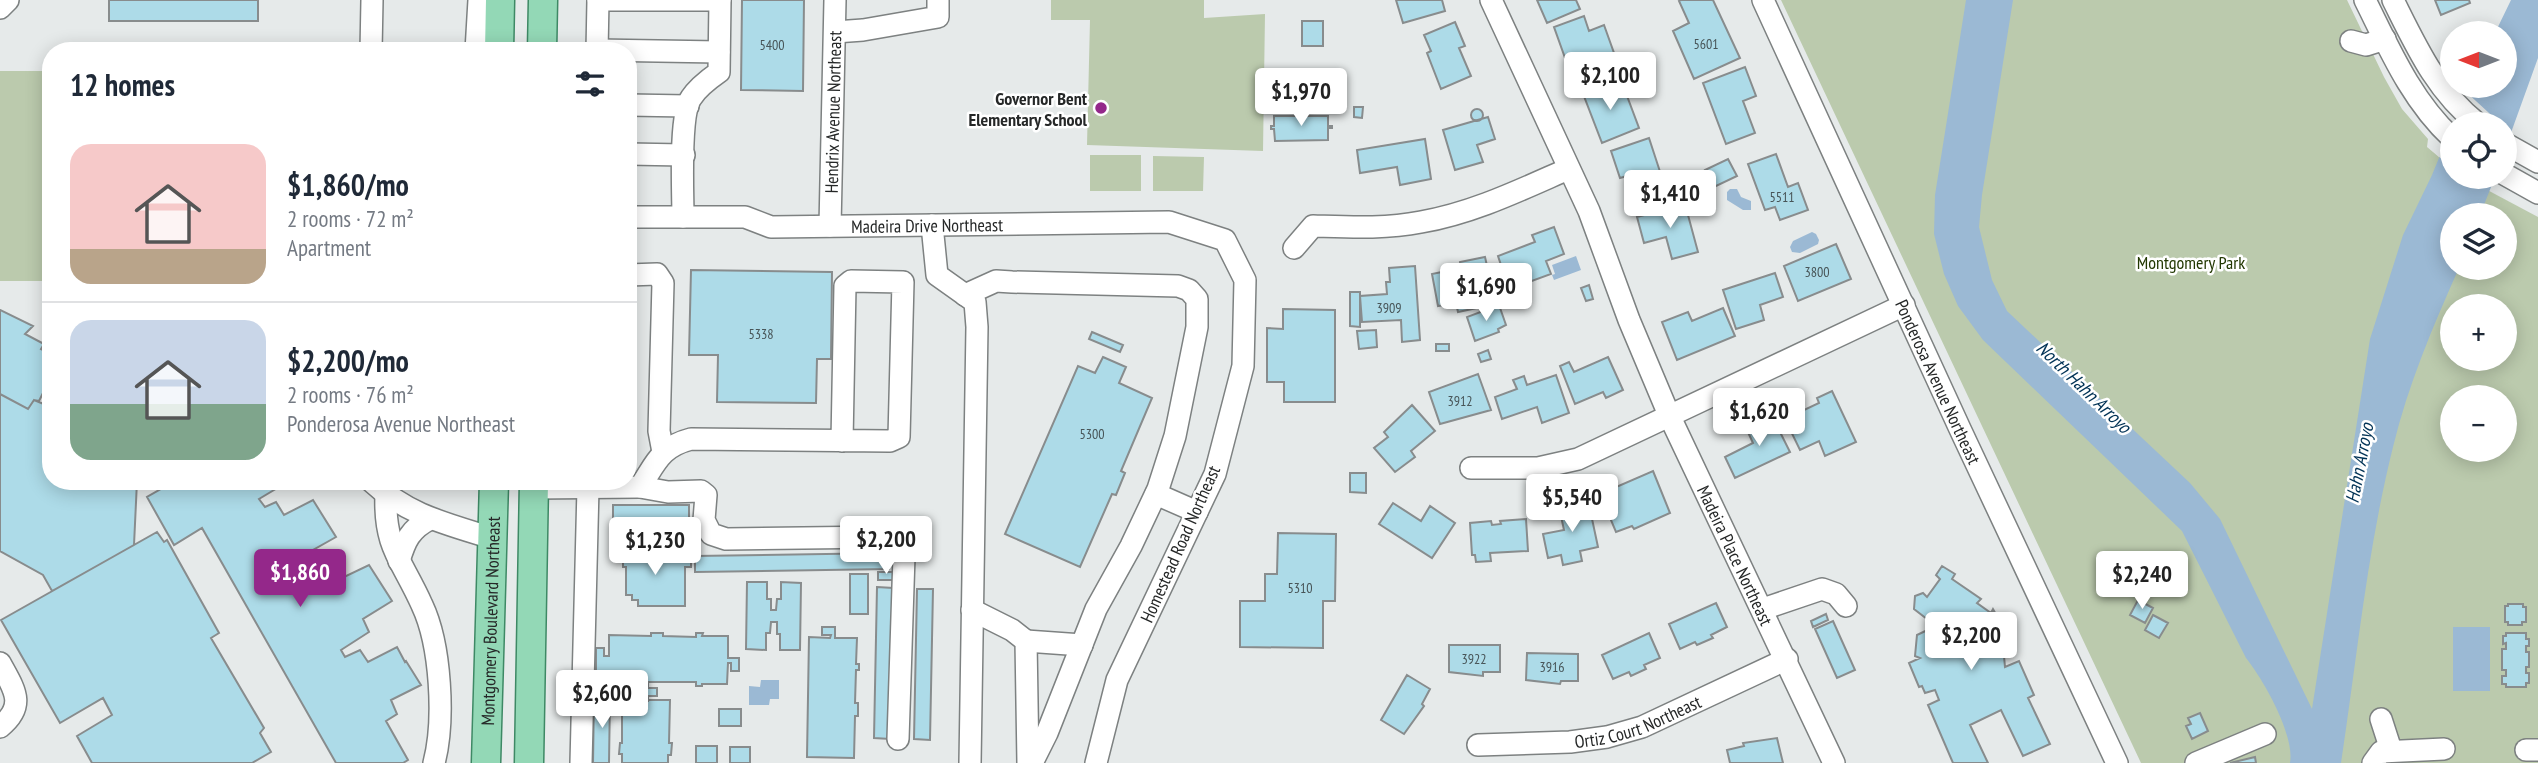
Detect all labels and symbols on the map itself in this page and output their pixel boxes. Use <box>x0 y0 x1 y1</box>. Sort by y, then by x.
north arrow <box>2440 21 2516 98</box>
street label: Hendrix Avenue Northeast <box>819 30 846 194</box>
house number: 5601 <box>1693 35 1719 53</box>
house number: 5400 <box>759 36 785 54</box>
pin: $2,100 <box>1553 52 1667 112</box>
pin: $1,970 <box>1244 68 1358 128</box>
place label: Governor Bent Elementary School <box>968 87 1088 131</box>
marker: Governor Bent Elementary School <box>1093 100 1109 116</box>
pin: $1,410 <box>1613 170 1727 230</box>
house number: 5511 <box>1769 188 1795 206</box>
street label: Madeira Drive Northeast <box>851 213 1003 237</box>
park label: Montgomery Park <box>2137 251 2245 274</box>
house number: 3800 <box>1804 263 1830 281</box>
pin: $1,690 <box>1429 264 1543 323</box>
street label: Ponderosa Avenue Northeast <box>1891 296 1986 468</box>
house number: 3909 <box>1376 299 1402 317</box>
house number: 5338 <box>748 325 774 343</box>
water label: North Hahn Arroyo <box>2032 336 2138 439</box>
pin: $1,620 <box>1702 388 1816 448</box>
house number: 3912 <box>1447 392 1473 410</box>
water label: Hahn Arroyo <box>2340 419 2379 505</box>
house number: 5300 <box>1079 425 1105 443</box>
street label: Homestead Road Northeast <box>1135 462 1225 626</box>
pin: $5,540 <box>1515 475 1629 534</box>
street label: Madeira Place Northeast <box>1693 482 1778 629</box>
street label: Montgomery Boulevard Northeast <box>476 516 504 726</box>
pin: $2,200 <box>829 516 943 576</box>
pin: $1,230 <box>598 518 712 577</box>
pin: $1,860 <box>243 550 357 609</box>
pin: $2,240 <box>2085 552 2199 611</box>
house number: 5310 <box>1287 579 1313 597</box>
pin: $2,200 <box>1914 612 2028 672</box>
house number: 3922 <box>1461 650 1487 668</box>
house number: 3916 <box>1539 658 1565 676</box>
pin: $2,600 <box>545 670 659 730</box>
street label: Ortiz Court Northeast <box>1573 690 1705 753</box>

